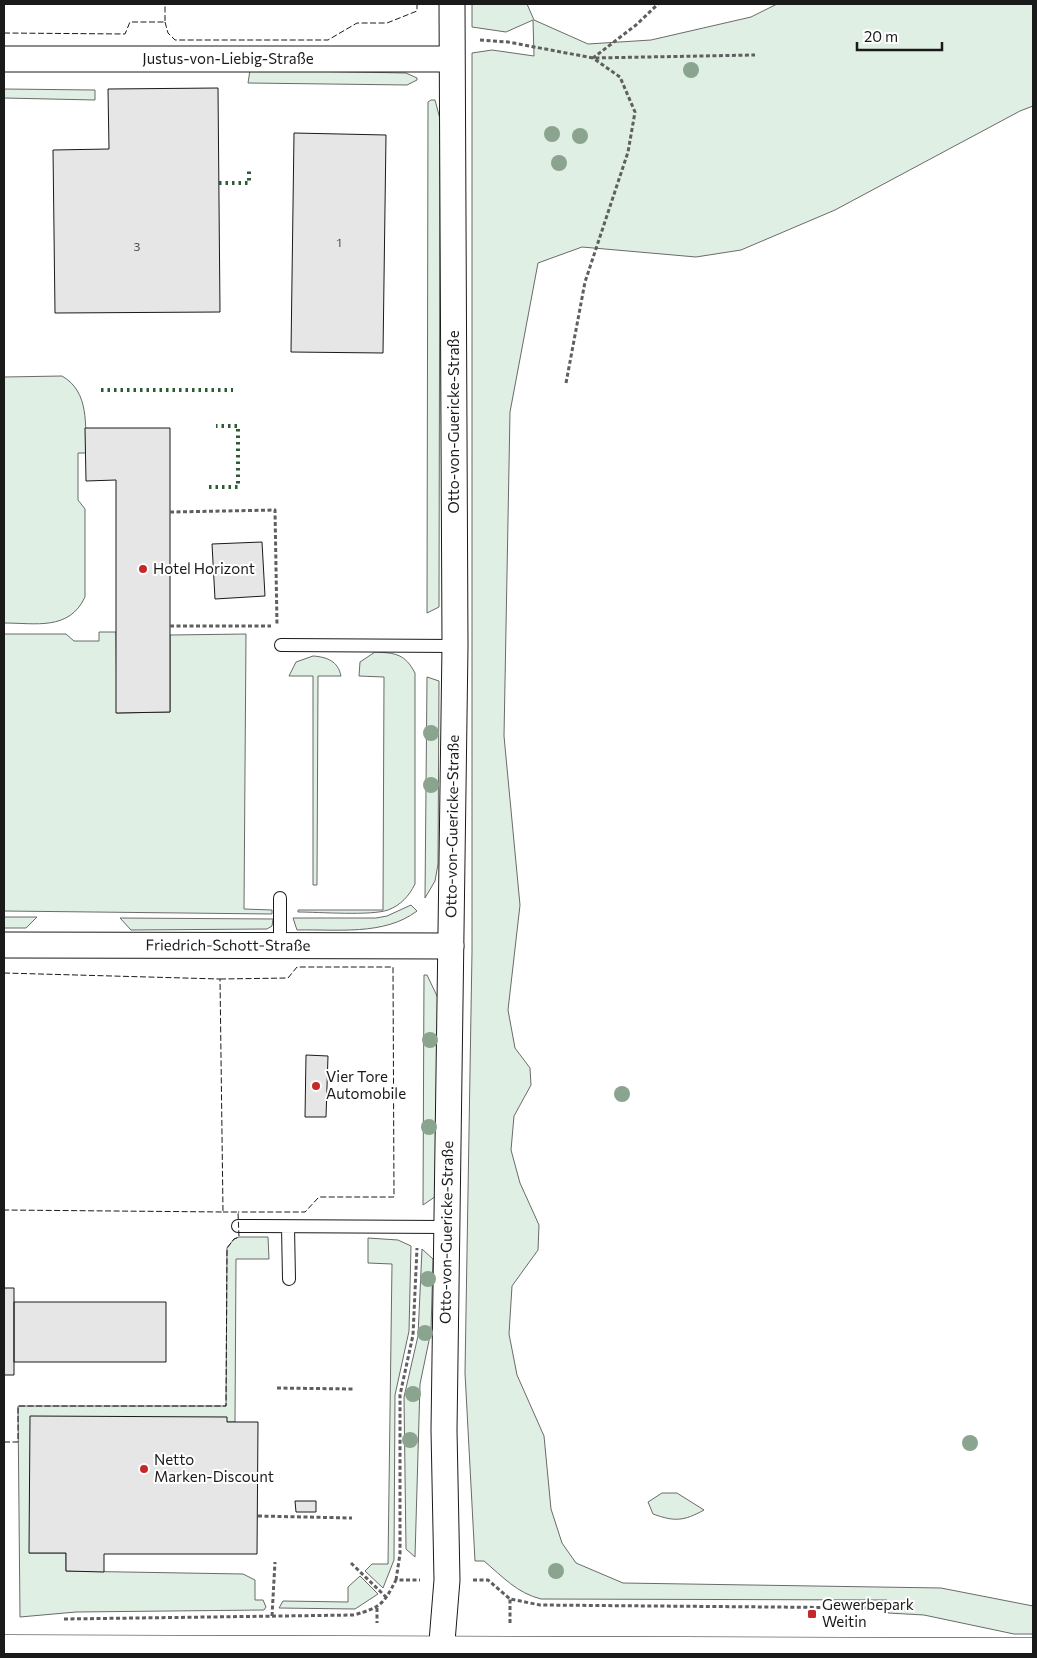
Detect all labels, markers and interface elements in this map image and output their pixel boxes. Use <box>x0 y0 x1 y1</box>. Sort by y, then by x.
scale bar <box>857 20 942 52</box>
text: 20 m <box>864 27 898 45</box>
street label: Justus-von-Liebig-Straße <box>142 49 314 67</box>
house number: 1 <box>336 235 342 249</box>
house number: 3 <box>134 239 141 253</box>
street label: Otto-von-Guericke-Straße <box>444 330 462 514</box>
place label: Hotel Horizont <box>153 559 255 577</box>
marker: Hotel Horizont <box>137 563 149 575</box>
street label: Otto-von-Guericke-Straße <box>441 734 462 918</box>
street label: Friedrich-Schott-Straße <box>145 935 311 954</box>
place label: Vier Tore Automobile <box>326 1067 406 1102</box>
marker: Vier Tore Automobile <box>310 1080 322 1092</box>
street label: Otto-von-Guericke-Straße <box>435 1140 456 1324</box>
place label: Netto Marken-Discount <box>154 1450 274 1485</box>
marker: Netto Marken-Discount <box>138 1463 150 1475</box>
place label: Gewerbepark Weitin <box>822 1595 914 1630</box>
marker: Gewerbepark Weitin <box>806 1608 818 1620</box>

